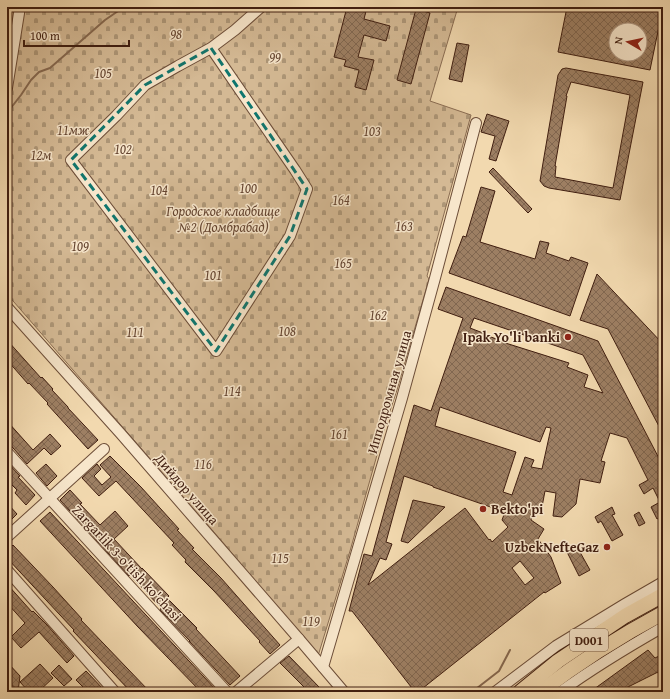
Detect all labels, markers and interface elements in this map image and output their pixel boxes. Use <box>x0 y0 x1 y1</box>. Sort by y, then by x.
scale bar <box>24 22 129 48</box>
north arrow <box>608 22 648 62</box>
park label: 98 <box>170 24 182 44</box>
text: 100 m <box>30 27 60 44</box>
text: N <box>610 35 627 45</box>
park label: 99 <box>269 47 281 67</box>
park label: 105 <box>94 63 112 83</box>
park label: 11мж <box>57 120 90 140</box>
park label: 103 <box>363 121 381 141</box>
park label: 102 <box>114 139 132 159</box>
park label: 12м <box>31 145 51 165</box>
park label: 100 <box>239 178 257 198</box>
park label: 104 <box>150 180 168 200</box>
park label: 164 <box>332 190 350 210</box>
park label: Городское кладбище №2 (Домбрабад) <box>165 201 280 237</box>
park label: 163 <box>395 216 413 236</box>
park label: 109 <box>71 236 89 256</box>
park label: 165 <box>334 253 352 273</box>
park label: 101 <box>204 265 222 285</box>
park label: 162 <box>369 305 387 325</box>
park label: 108 <box>278 321 296 341</box>
park label: 111 <box>126 322 144 342</box>
place label: Ipak Yo'li banki <box>463 327 561 347</box>
street label: Ипподромная улица <box>362 328 416 456</box>
marker: Ipak Yo'li banki <box>563 332 573 342</box>
park label: 114 <box>223 381 241 401</box>
park label: 161 <box>330 424 348 444</box>
street label: Дийдор улица <box>150 448 224 529</box>
park label: 116 <box>194 454 212 474</box>
place label: Bekto'pi <box>491 499 544 519</box>
street label: Zargarlik 3-o'tish ko'chasi <box>68 500 186 626</box>
marker: Bekto'pi <box>478 504 488 514</box>
place label: UzbekNefteGaz <box>505 537 599 557</box>
marker: UzbekNefteGaz <box>602 542 612 552</box>
park label: 115 <box>271 548 289 568</box>
park label: 119 <box>302 611 320 631</box>
road number: D001 <box>570 629 608 651</box>

